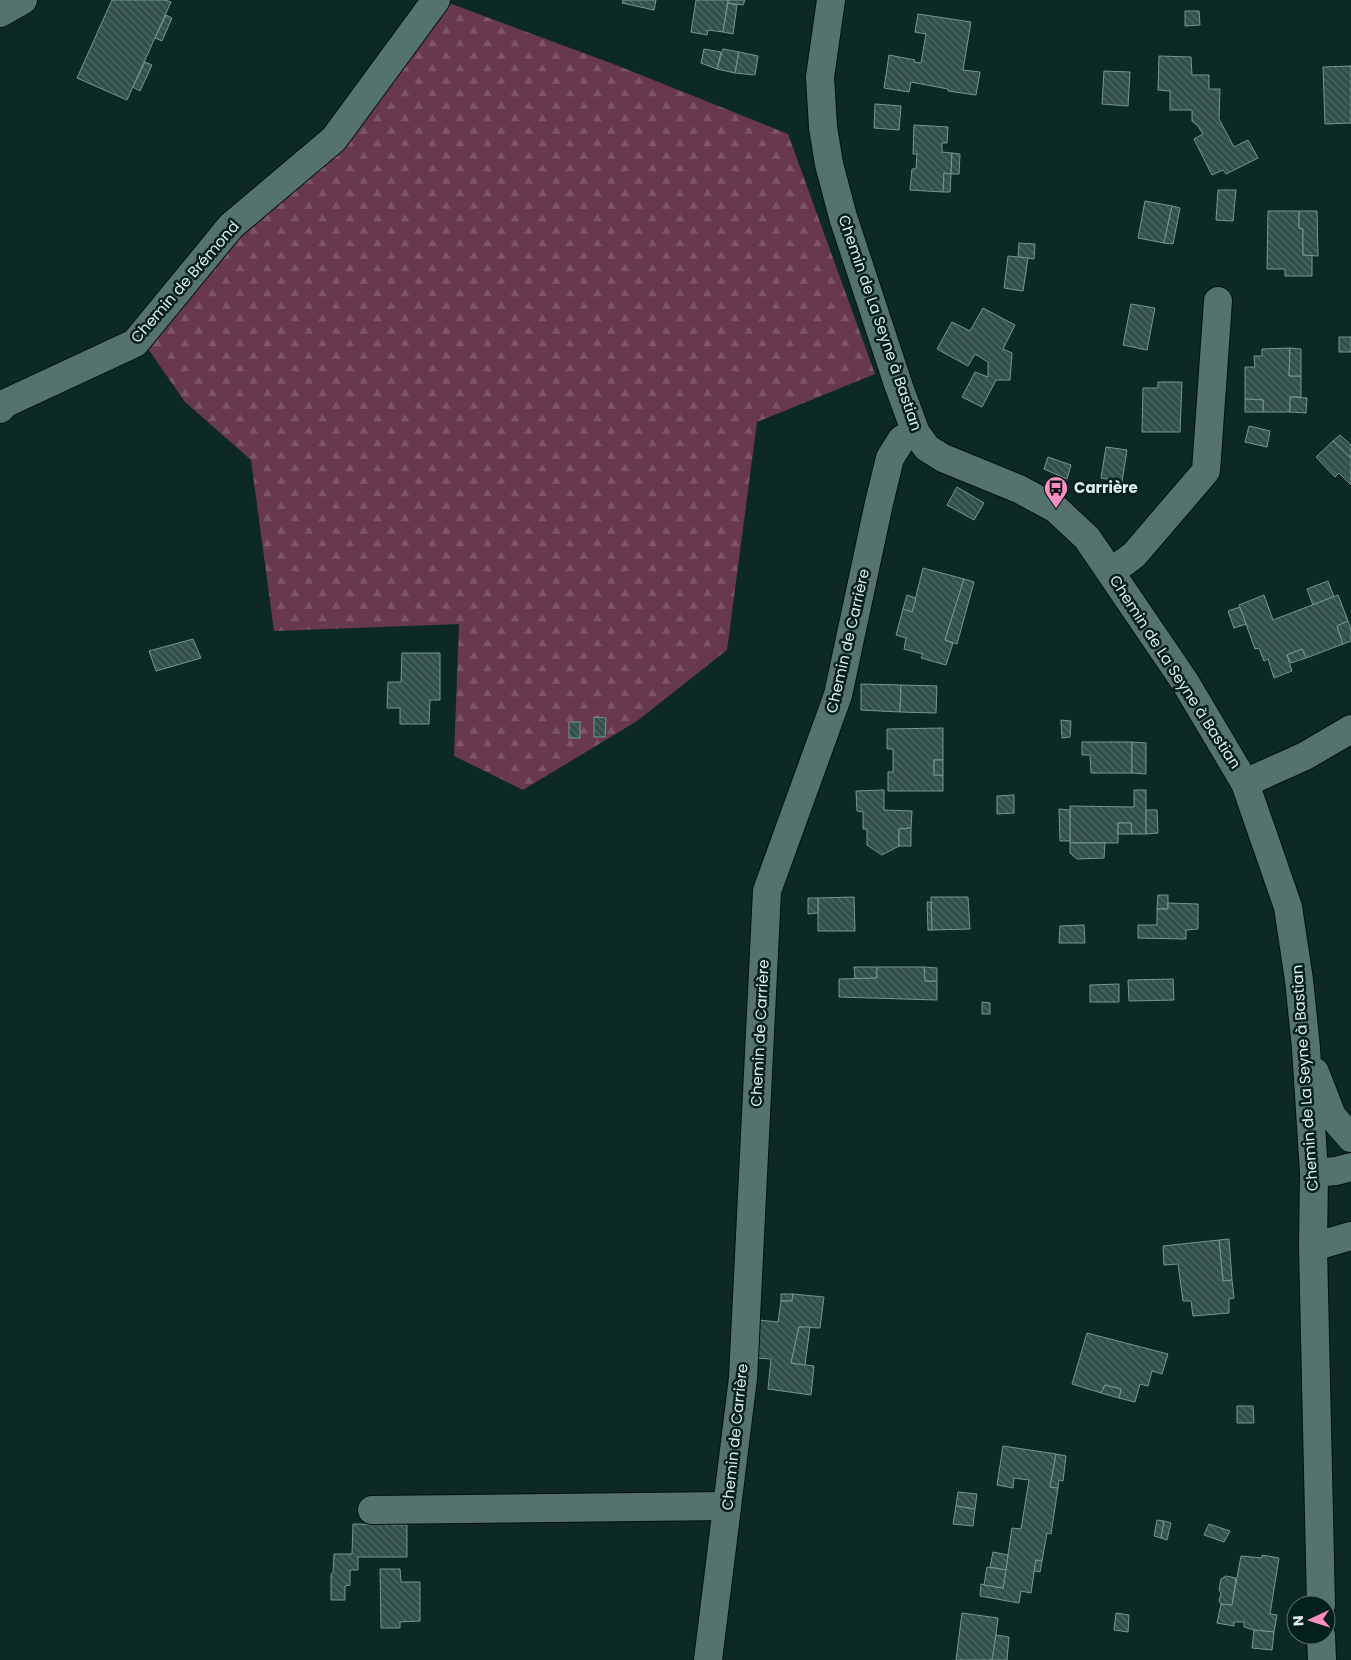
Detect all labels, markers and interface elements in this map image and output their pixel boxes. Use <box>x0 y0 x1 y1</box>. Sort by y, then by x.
street label: Chemin de La Seyne à Bastian <box>834 212 927 434</box>
street label: Chemin de Brémond <box>126 216 244 347</box>
bus stop icon: Carrière <box>1043 475 1069 509</box>
place label: Carrière <box>1074 477 1138 498</box>
street label: Chemin de Carrière <box>821 567 874 715</box>
street label: Chemin de La Seyne à Bastian <box>1105 571 1246 773</box>
street label: Chemin de Carrière <box>745 959 774 1107</box>
street label: Chemin de La Seyne à Bastian <box>1286 964 1323 1192</box>
street label: Chemin de Carrière <box>716 1363 753 1511</box>
north arrow <box>1286 1595 1336 1645</box>
text: N <box>1288 1615 1308 1627</box>

